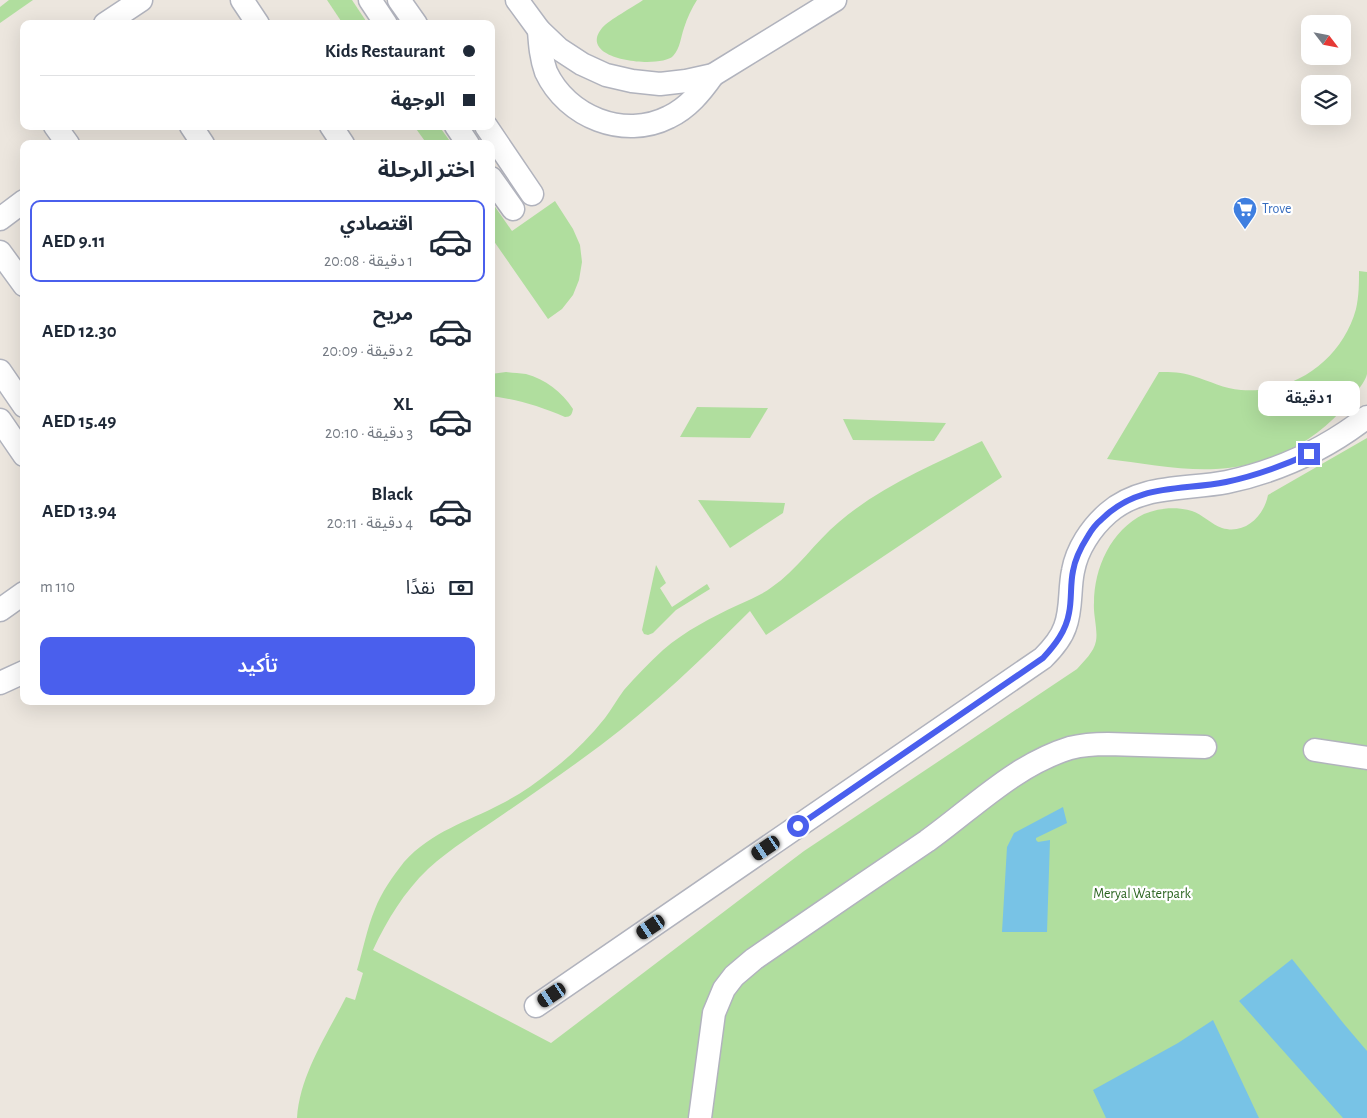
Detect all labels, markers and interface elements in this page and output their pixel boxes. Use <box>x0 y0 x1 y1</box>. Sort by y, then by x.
north arrow <box>1301 15 1351 65</box>
map controls <box>1301 15 1351 125</box>
text: Kids Restaurant <box>325 42 445 61</box>
button: layers <box>1301 75 1351 125</box>
text: الوجهة <box>391 91 445 110</box>
text: اختر الرحلة <box>378 159 475 181</box>
supermarket icon: Trove <box>1232 196 1258 230</box>
place label: Trove <box>1262 202 1291 216</box>
text: اقتصادي <box>340 215 413 234</box>
icon: car <box>428 219 473 264</box>
text: AED 9.11 <box>42 232 106 251</box>
text: 1 دقيقة · 20:08 <box>324 253 413 269</box>
text: مريح <box>373 305 413 324</box>
icon: car <box>428 309 473 354</box>
text: AED 12.30 <box>42 322 117 341</box>
text: 2 دقيقة · 20:09 <box>322 343 413 359</box>
callout: 1 دقيقة <box>1258 382 1360 416</box>
text: 1 دقيقة <box>1286 390 1333 406</box>
text: XL <box>393 395 413 414</box>
icon: car <box>428 399 473 444</box>
text: AED 15.49 <box>42 412 117 431</box>
text: 3 دقيقة · 20:10 <box>325 425 413 441</box>
route end <box>1298 443 1320 465</box>
text: Black <box>371 485 413 504</box>
icon: car <box>428 489 473 534</box>
text: AED 13.94 <box>42 502 117 521</box>
text: 4 دقيقة · 20:11 <box>327 515 413 531</box>
icon: cash <box>447 574 475 602</box>
text: 110 m <box>40 579 75 595</box>
text: نقدًا <box>406 579 435 598</box>
button: تأكيد <box>40 637 475 695</box>
route start <box>787 815 809 837</box>
car <box>749 833 782 863</box>
park label: Meryal Waterpark <box>1093 887 1191 901</box>
car <box>634 912 667 942</box>
car <box>535 980 568 1010</box>

